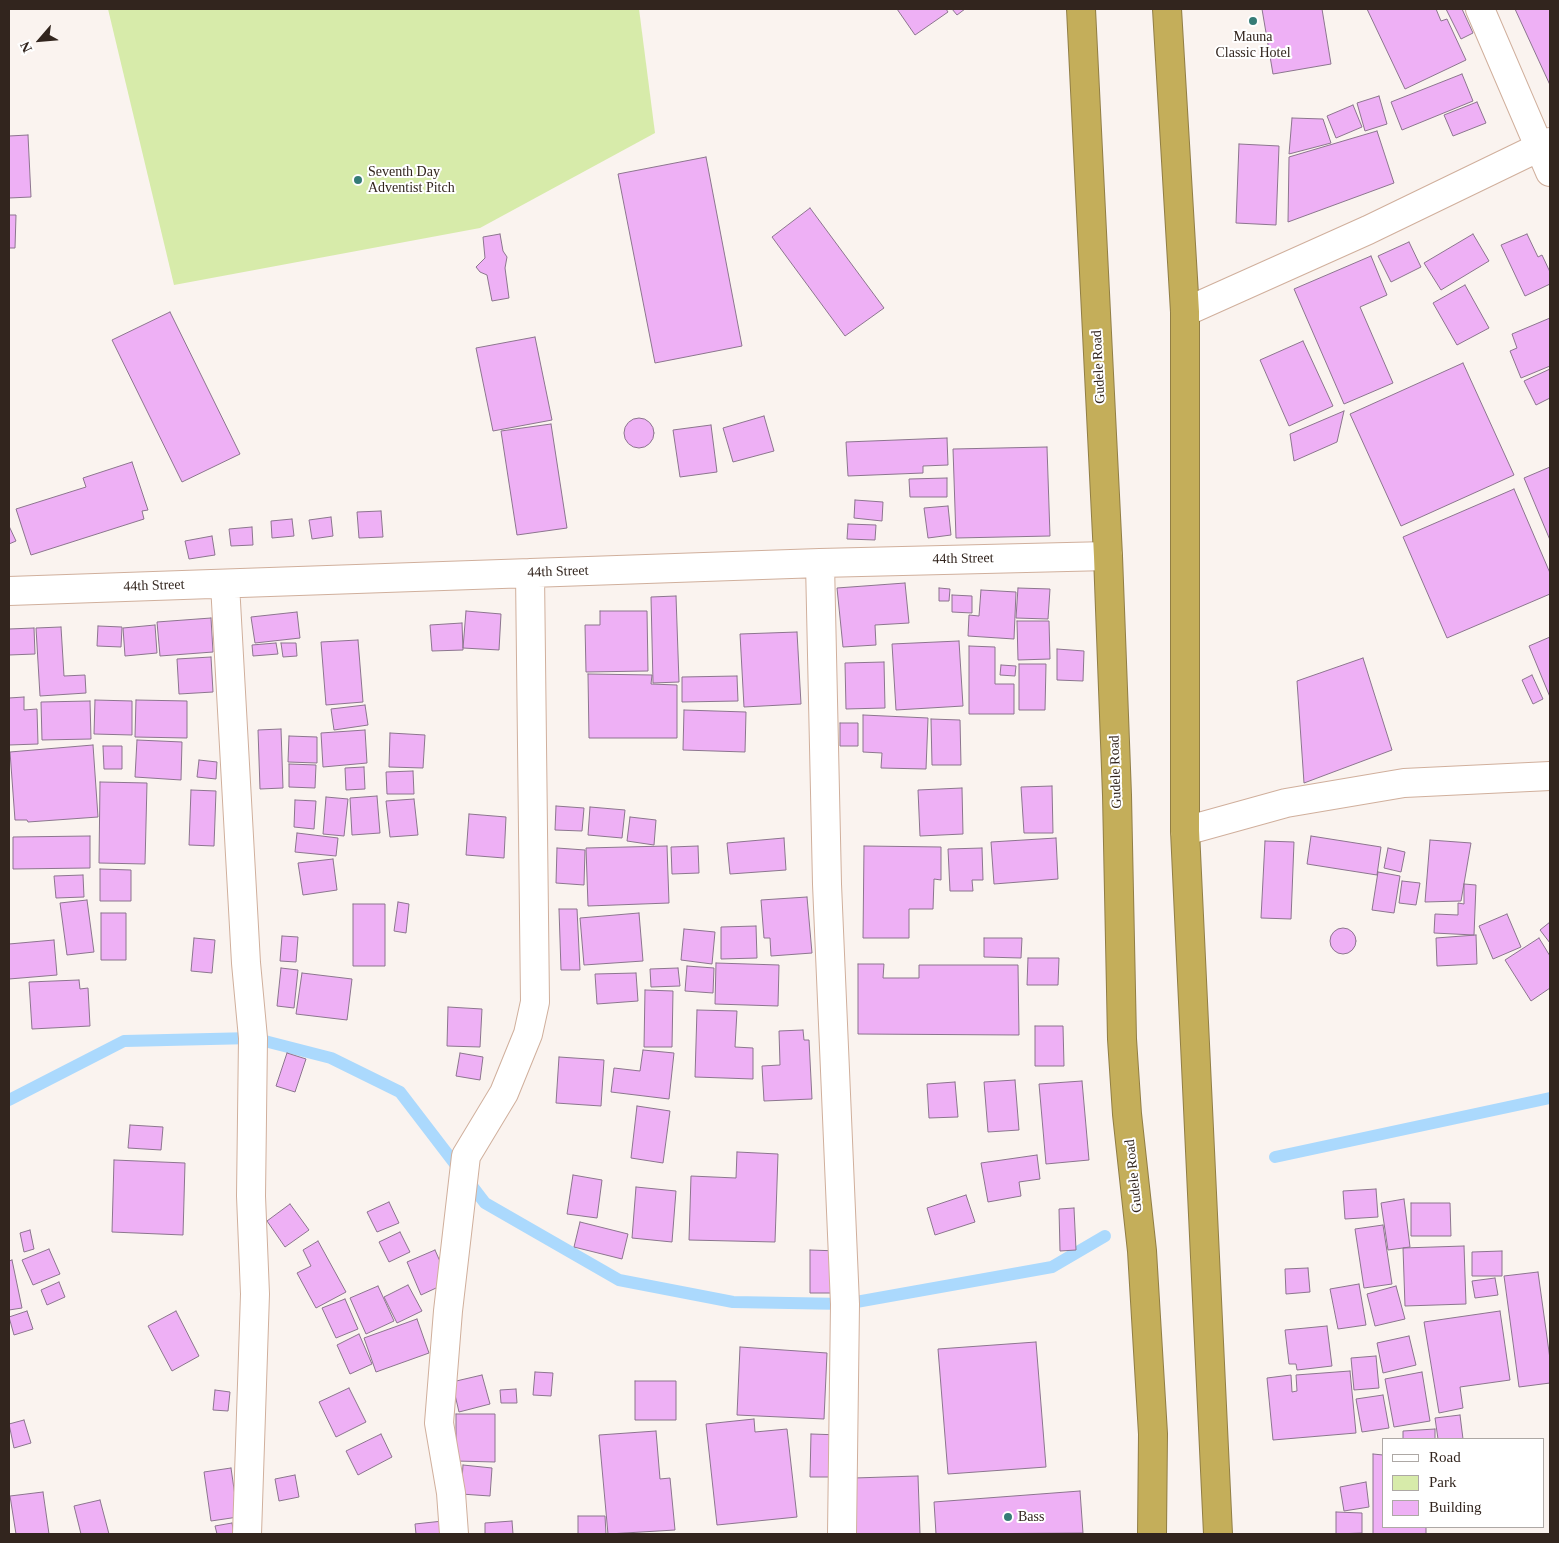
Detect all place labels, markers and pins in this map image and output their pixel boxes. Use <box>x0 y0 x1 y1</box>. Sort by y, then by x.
marker: Mauna Classic Hotel <box>1247 15 1259 27</box>
place label: Mauna Classic Hotel <box>1215 29 1291 62</box>
place label: Seventh Day Adventist Pitch <box>368 164 455 196</box>
marker: Seventh Day Adventist Pitch <box>352 174 364 186</box>
place label: Bass <box>1018 1509 1044 1525</box>
marker: Bass <box>1002 1511 1014 1523</box>

